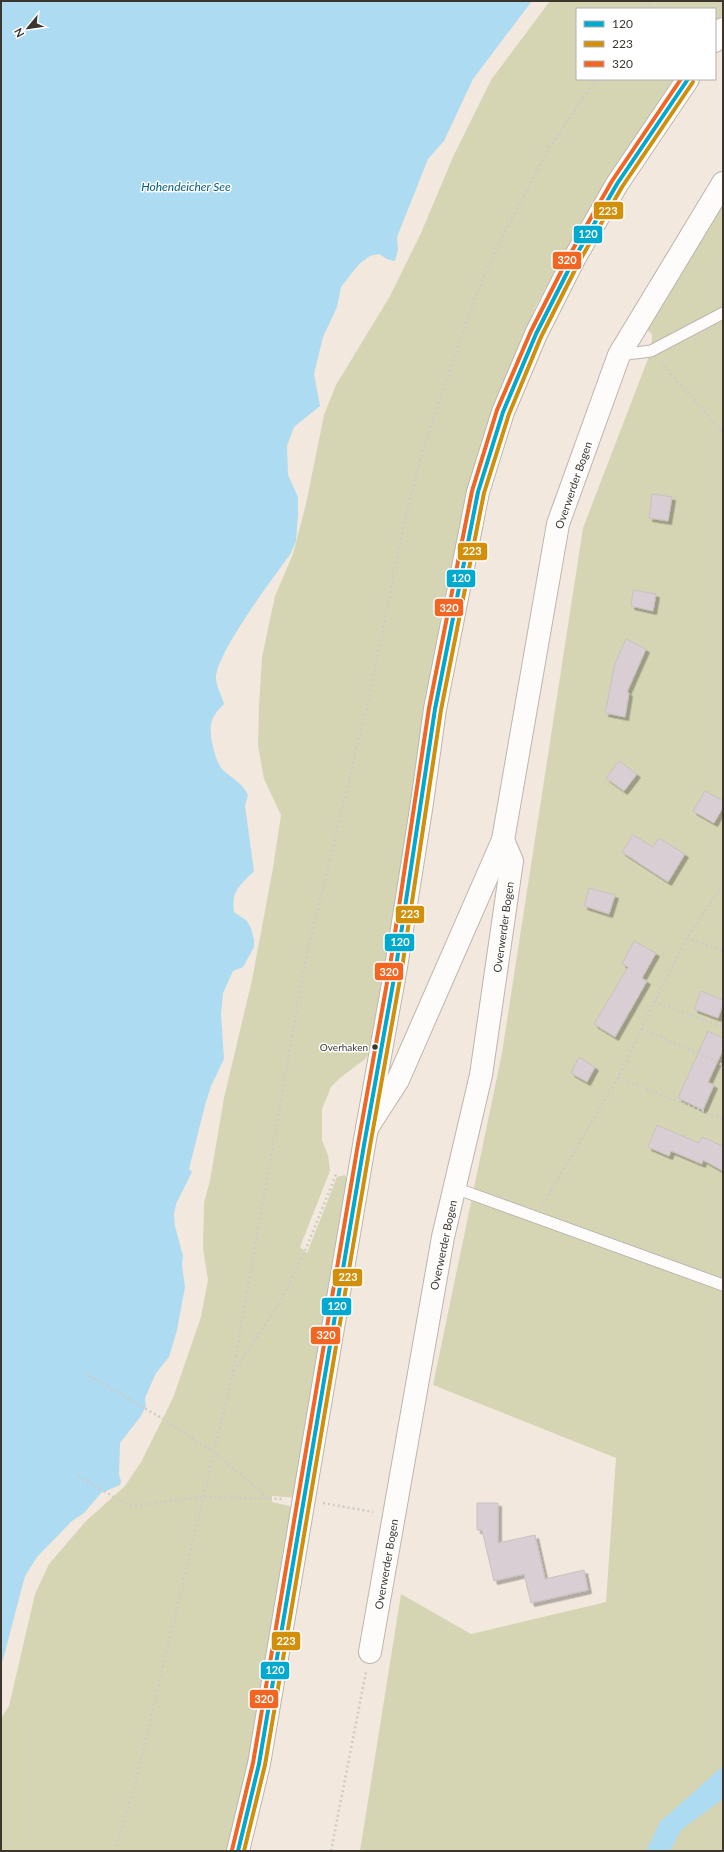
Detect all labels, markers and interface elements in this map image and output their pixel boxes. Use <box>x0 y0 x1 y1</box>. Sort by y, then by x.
north arrow <box>8 8 48 48</box>
legend <box>576 8 716 80</box>
text: 120 <box>612 16 633 31</box>
text: N <box>11 26 27 40</box>
text: 223 <box>612 36 633 51</box>
text: 320 <box>612 56 633 71</box>
water label: Hohendeicher See <box>141 179 231 194</box>
line badge: 223 <box>593 201 624 220</box>
text: 223 <box>598 204 618 217</box>
line badge: 120 <box>573 225 603 244</box>
text: 120 <box>578 227 598 240</box>
line badge: 320 <box>552 251 582 270</box>
text: 320 <box>557 253 577 266</box>
street label: Overwerder Bogen <box>552 440 594 530</box>
line badge: 223 <box>457 542 488 561</box>
text: 223 <box>462 544 482 557</box>
line badge: 120 <box>446 569 476 588</box>
text: 120 <box>451 571 471 584</box>
line badge: 320 <box>434 598 464 617</box>
text: 320 <box>439 601 459 614</box>
street label: Overwerder Bogen <box>490 881 516 973</box>
line badge: 223 <box>395 905 425 924</box>
text: 223 <box>400 907 420 920</box>
line badge: 120 <box>384 933 415 952</box>
text: 120 <box>390 935 410 948</box>
line badge: 320 <box>374 962 404 981</box>
text: 320 <box>379 965 399 978</box>
place label: Overhaken <box>320 1041 368 1053</box>
marker: Overhaken <box>370 1042 380 1052</box>
street label: Overwerder Bogen <box>427 1199 459 1291</box>
line badge: 223 <box>332 1268 363 1287</box>
text: 223 <box>338 1270 358 1283</box>
line badge: 120 <box>321 1297 352 1316</box>
text: 120 <box>327 1299 347 1312</box>
line badge: 320 <box>310 1326 341 1345</box>
text: 320 <box>316 1328 336 1341</box>
street label: Overwerder Bogen <box>372 1518 400 1610</box>
line badge: 223 <box>271 1631 301 1651</box>
text: 223 <box>276 1634 296 1647</box>
line badge: 120 <box>260 1661 290 1680</box>
text: 120 <box>265 1663 285 1676</box>
line badge: 320 <box>249 1689 279 1709</box>
text: 320 <box>254 1692 274 1705</box>

